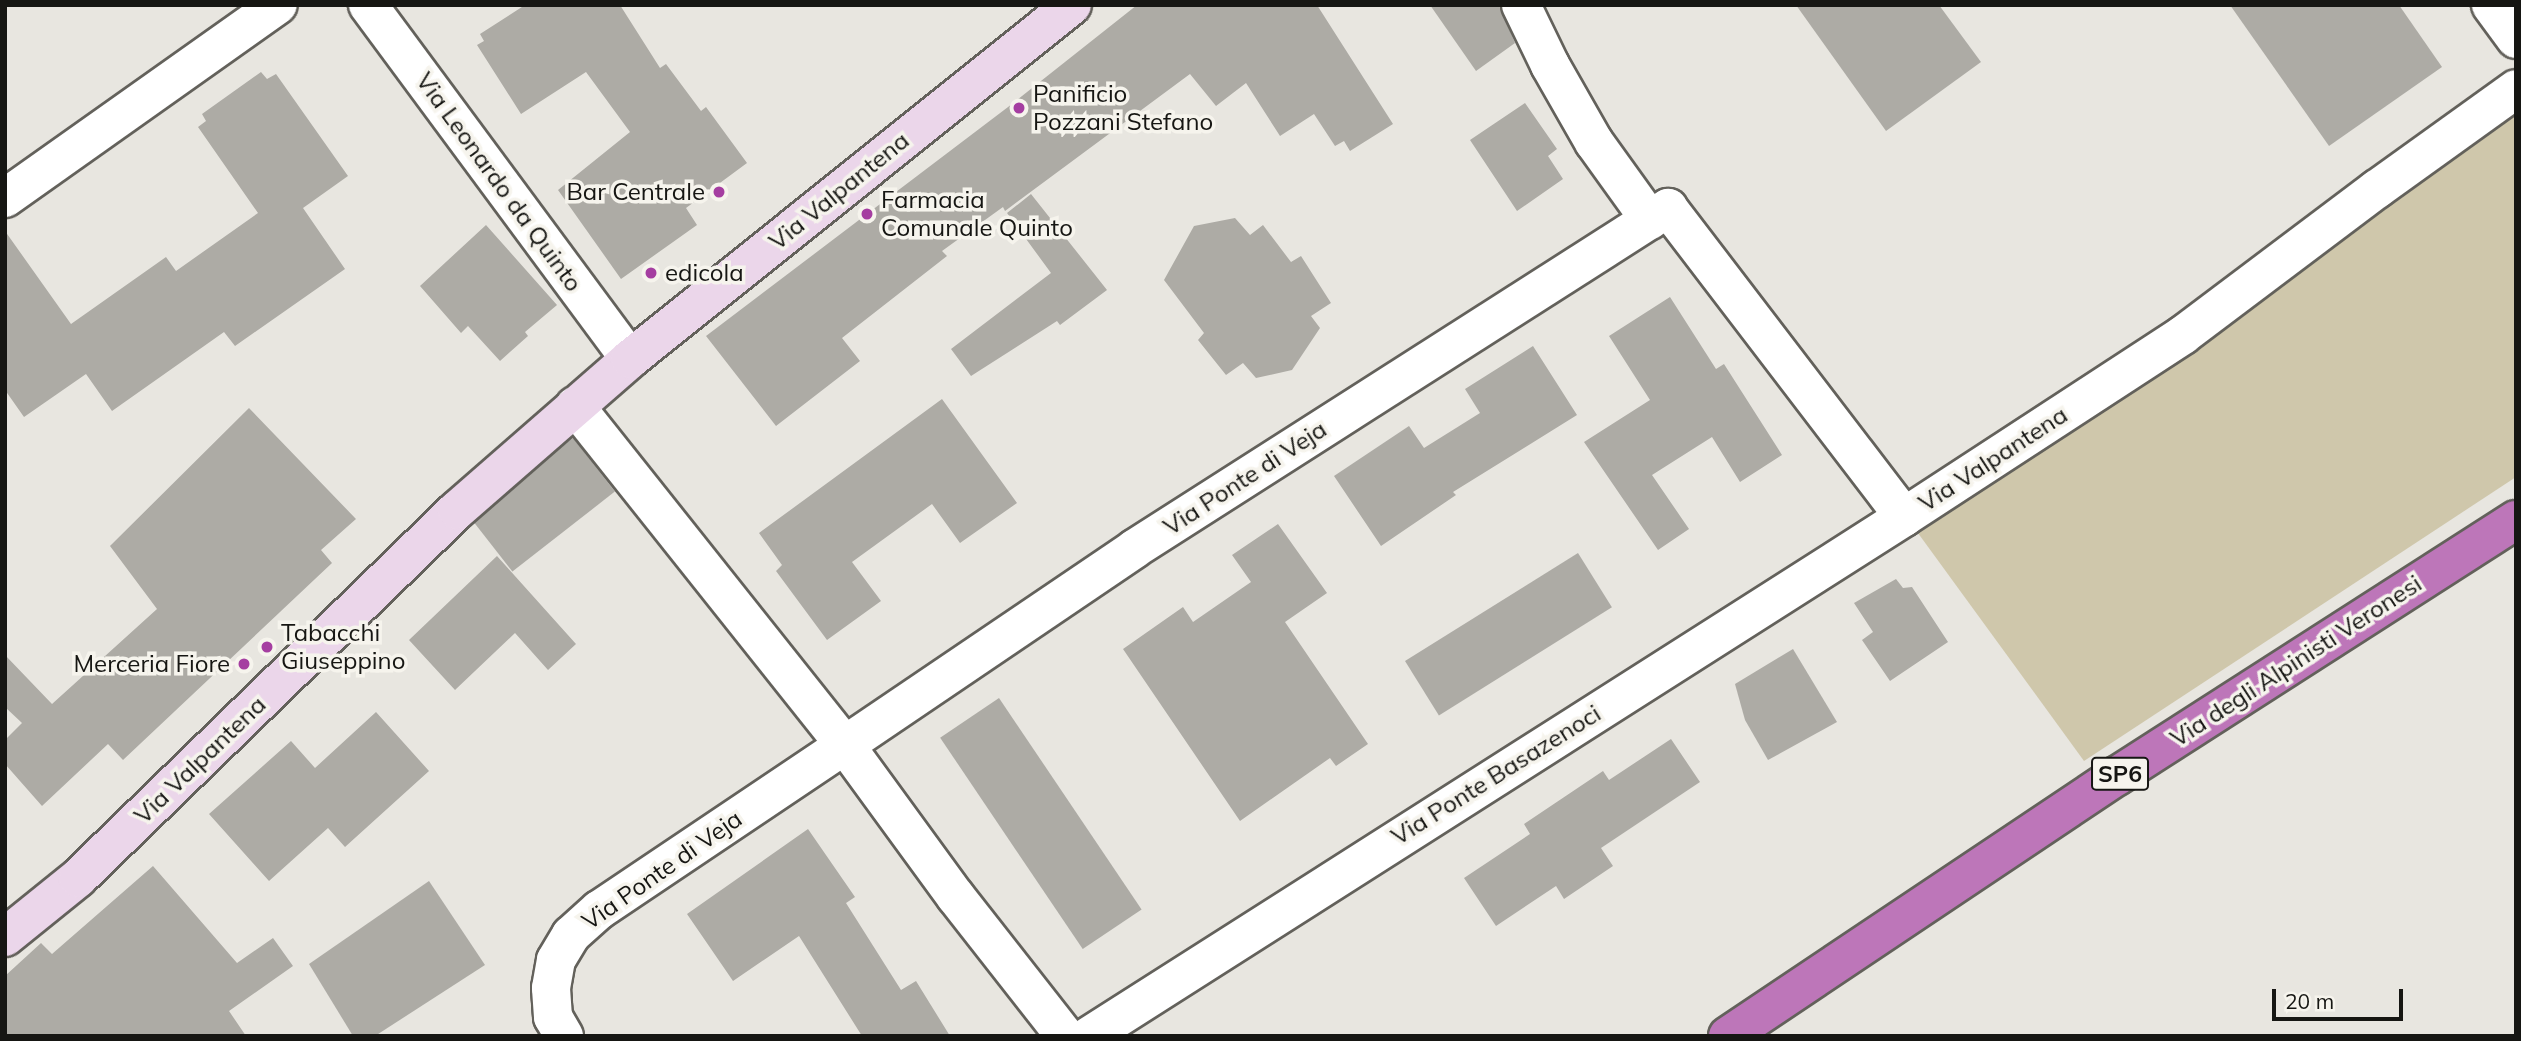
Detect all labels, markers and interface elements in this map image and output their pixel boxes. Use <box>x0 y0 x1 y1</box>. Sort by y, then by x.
street label: Via Leonardo da Quinto <box>410 67 588 297</box>
place label: Panificio Pozzani Stefano <box>1033 80 1213 136</box>
marker: Panificio Pozzani Stefano <box>1011 100 1027 116</box>
street label: Via Valpantena <box>763 126 915 256</box>
place label: Bar Centrale <box>566 178 705 206</box>
marker: Bar Centrale <box>711 184 727 200</box>
place label: Farmacia Comunale Quinto <box>881 186 1073 242</box>
marker: Farmacia Comunale Quinto <box>859 206 875 222</box>
place label: edicola <box>665 259 744 287</box>
marker: edicola <box>643 265 659 281</box>
street label: Via Valpantena <box>1913 400 2073 518</box>
street label: Via Ponte di Veja <box>1158 415 1332 541</box>
street label: Via degli Alpinisti Veronesi <box>2165 569 2427 753</box>
place label: Tabacchi Giuseppino <box>281 619 405 675</box>
marker: Tabacchi Giuseppino <box>259 639 275 655</box>
place label: Merceria Fiore <box>73 650 230 678</box>
marker: Merceria Fiore <box>236 656 252 672</box>
street label: Via Valpantena <box>128 690 272 830</box>
street label: Via Ponte Basazenoci <box>1386 699 1606 851</box>
road number: SP6 <box>2090 754 2150 794</box>
street label: Via Ponte di Veja <box>577 804 747 936</box>
scale bar <box>2276 974 2407 1018</box>
text: 20 m <box>2285 988 2334 1014</box>

